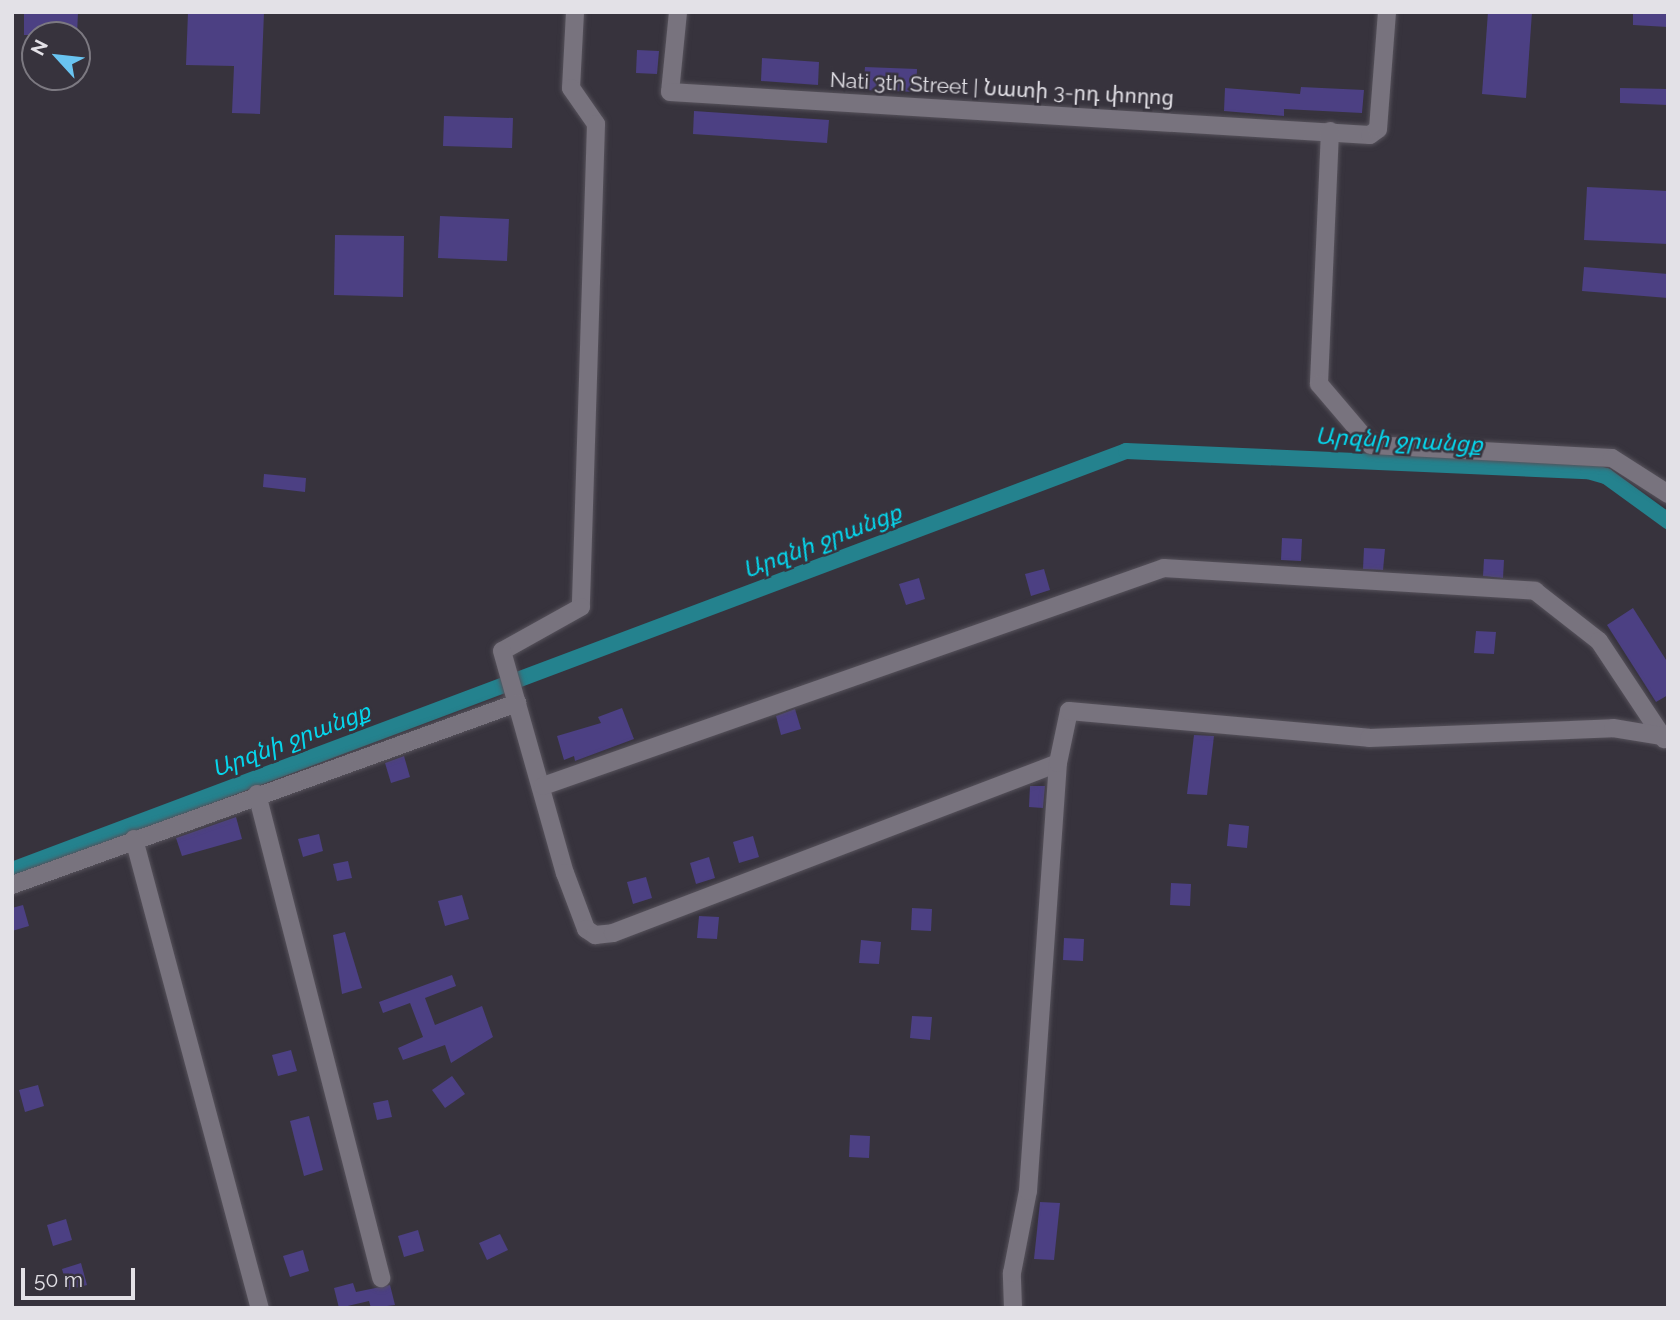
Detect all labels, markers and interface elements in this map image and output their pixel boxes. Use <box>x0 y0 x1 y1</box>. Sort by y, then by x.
north arrow <box>21 21 91 91</box>
text: N <box>26 36 52 59</box>
street label: Nati 3th Street | Նատի 3-րդ փողոց <box>829 67 1175 111</box>
water label: Արզնի ջրանցք <box>1314 422 1484 458</box>
water label: Արզնի ջրանցք <box>739 498 905 584</box>
water label: Արզնի ջրանցք <box>208 697 374 783</box>
scale bar <box>24 1254 138 1298</box>
text: 50 m <box>34 1267 83 1292</box>

